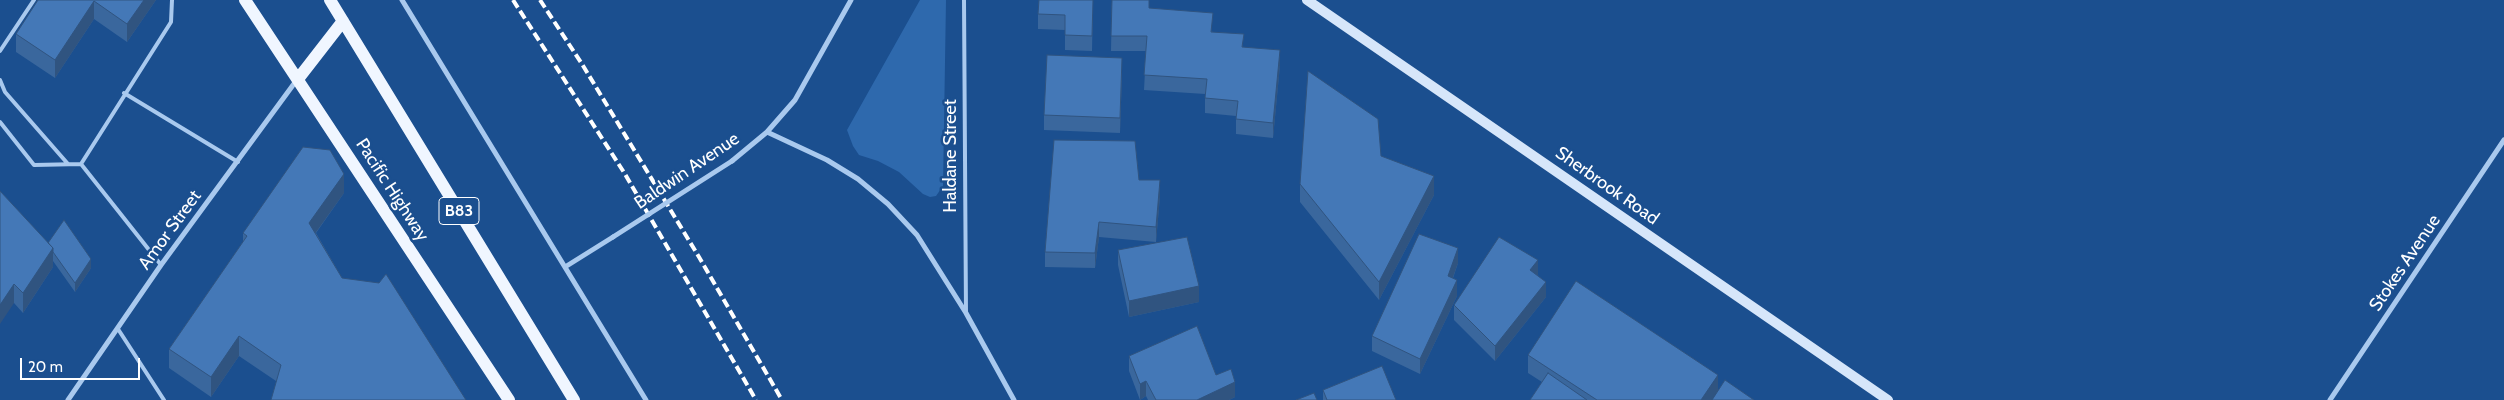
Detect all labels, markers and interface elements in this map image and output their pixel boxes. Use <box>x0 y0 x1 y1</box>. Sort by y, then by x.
street label: Haldane Street <box>940 99 962 213</box>
street label: Baldwin Avenue <box>631 128 743 214</box>
street label: Pacific Highway <box>351 135 433 245</box>
street label: Sherbrook Road <box>1551 142 1663 230</box>
street label: Amor Street <box>134 186 206 274</box>
road number: B83 <box>439 198 479 225</box>
street label: Stokes Avenue <box>2365 211 2445 315</box>
scale bar <box>22 348 142 380</box>
text: 20 m <box>28 358 63 376</box>

